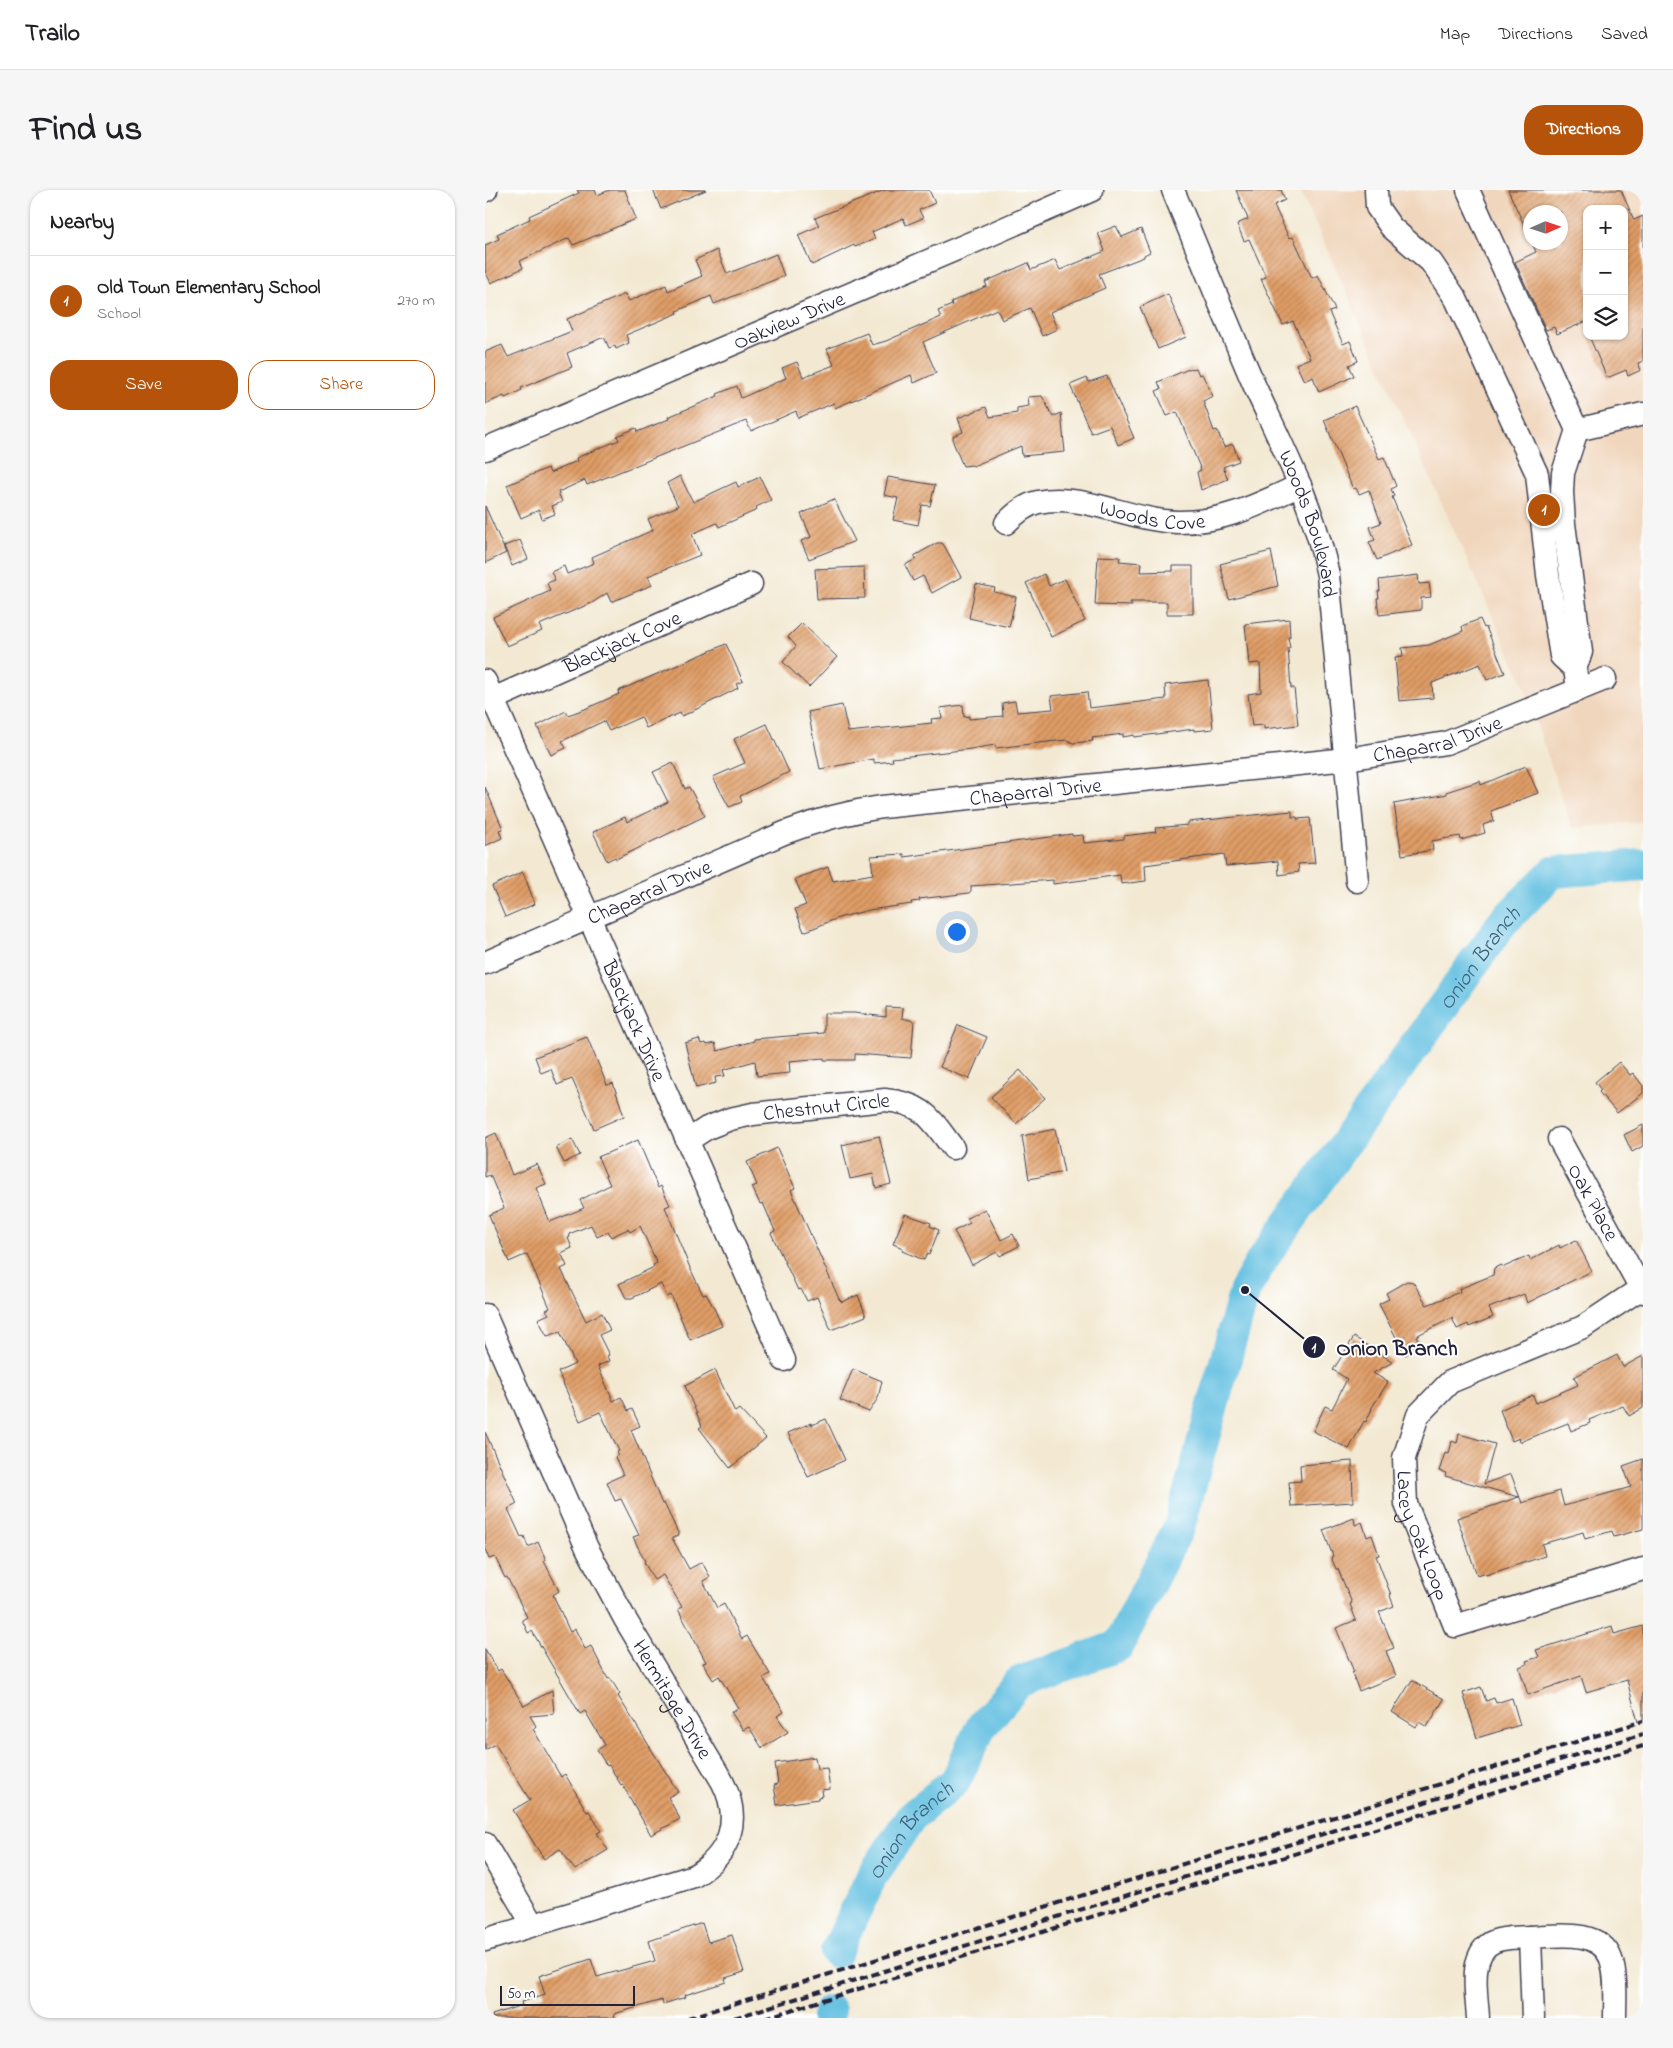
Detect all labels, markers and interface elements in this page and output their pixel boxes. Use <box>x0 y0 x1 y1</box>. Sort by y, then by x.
text: Trailo <box>25 17 80 52</box>
text: Map <box>1440 22 1470 48</box>
text: Directions <box>1498 22 1573 48</box>
text: Saved <box>1601 22 1648 48</box>
text: Find us <box>30 105 142 156</box>
button: Directions <box>1524 105 1643 155</box>
north arrow <box>1523 205 1568 250</box>
map controls <box>1583 205 1628 340</box>
button: + <box>1583 205 1628 250</box>
text: Nearby <box>50 208 114 238</box>
button: − <box>1583 250 1628 295</box>
text: Old Town Elementary School <box>97 275 320 302</box>
street label: Oakview Drive <box>729 285 851 359</box>
text: 1 <box>63 289 69 313</box>
text: 270 m <box>397 289 435 313</box>
button: layers <box>1583 295 1628 340</box>
text: School <box>97 302 141 326</box>
button: Save <box>50 360 238 410</box>
button: Share <box>248 360 435 410</box>
street label: Woods Boulevard <box>1270 446 1343 599</box>
pin: 1 <box>1528 491 1560 529</box>
street label: Woods Cove <box>1096 494 1208 539</box>
street label: Blackjack Cove <box>558 604 687 683</box>
street label: Chaparral Drive <box>1371 709 1508 772</box>
street label: Chaparral Drive <box>968 771 1104 815</box>
street label: Chaparral Drive <box>583 853 717 934</box>
water label: Onion Branch <box>1432 900 1529 1018</box>
your location <box>944 919 970 945</box>
street label: Blackjack Drive <box>592 955 673 1087</box>
street label: Chestnut Circle <box>762 1087 891 1130</box>
street label: Oak Place <box>1559 1159 1626 1248</box>
callout: Onion Branch <box>1301 1328 1468 1365</box>
text: Onion Branch <box>1336 1334 1458 1366</box>
text: 1 <box>1312 1337 1317 1359</box>
street label: Lacey Oak Loop <box>1388 1470 1456 1605</box>
street label: Hermitage Drive <box>624 1634 719 1766</box>
water label: Onion Branch <box>861 1775 962 1887</box>
scale bar <box>500 1983 635 2006</box>
text: 50 m <box>507 1984 535 2005</box>

